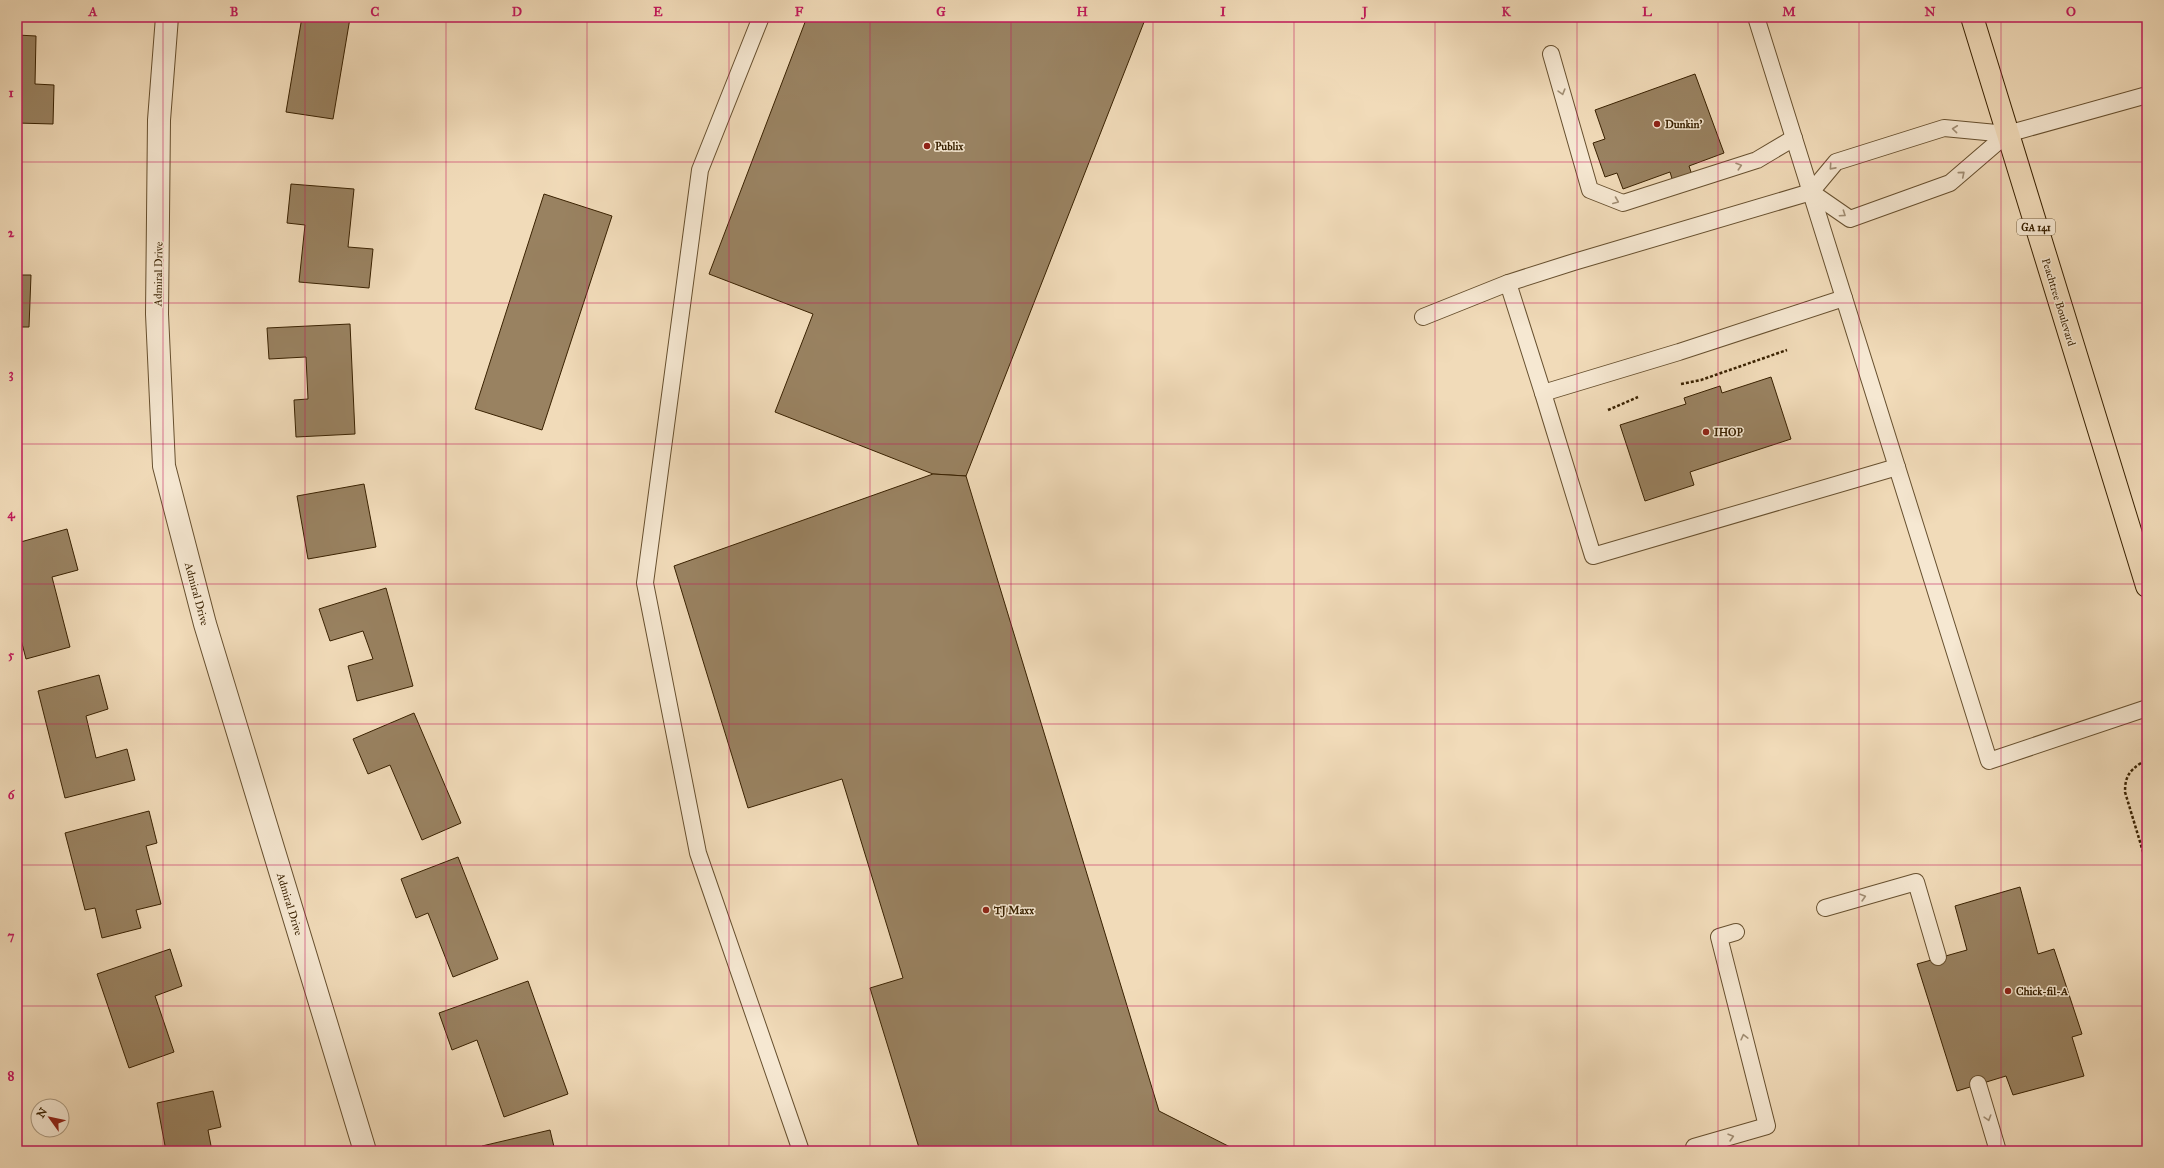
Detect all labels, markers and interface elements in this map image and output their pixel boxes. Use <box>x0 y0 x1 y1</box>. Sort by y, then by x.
text: A <box>88 4 98 20</box>
text: B <box>230 4 239 20</box>
text: C <box>371 4 380 20</box>
text: D <box>512 4 522 20</box>
text: E <box>653 4 663 20</box>
text: F <box>795 4 804 20</box>
text: G <box>936 4 946 20</box>
text: H <box>1076 4 1088 20</box>
text: I <box>1220 4 1226 20</box>
text: J <box>1360 4 1368 20</box>
text: K <box>1501 4 1511 20</box>
text: L <box>1642 4 1652 20</box>
text: M <box>1782 4 1796 20</box>
text: N <box>1924 4 1936 20</box>
text: O <box>2066 4 2076 20</box>
text: 1 <box>8 85 14 101</box>
one-way arrow <box>1557 88 1566 95</box>
place label: Dunkin' <box>1665 118 1703 131</box>
marker: Dunkin' <box>1652 119 1662 129</box>
one-way arrow <box>1952 125 1958 134</box>
place label: Publix <box>935 140 963 153</box>
marker: Publix <box>922 141 932 151</box>
one-way arrow <box>1736 162 1743 170</box>
one-way arrow <box>1830 162 1837 169</box>
one-way arrow <box>1957 171 1964 178</box>
one-way arrow <box>1612 196 1619 204</box>
one-way arrow <box>1839 209 1846 217</box>
road number: GA 141 <box>2017 219 2055 235</box>
text: 2 <box>8 225 15 241</box>
street label: Admiral Drive <box>151 241 166 307</box>
street label: Peachtree Boulevard <box>2039 257 2078 348</box>
text: 3 <box>8 366 14 382</box>
place label: IHOP <box>1714 426 1743 439</box>
marker: IHOP <box>1701 427 1711 437</box>
text: 4 <box>7 506 15 522</box>
street label: Admiral Drive <box>182 560 211 627</box>
text: 5 <box>8 647 15 663</box>
text: 6 <box>8 787 16 803</box>
street label: Admiral Drive <box>274 870 305 937</box>
one-way arrow <box>1859 893 1866 902</box>
place label: TJ Maxx <box>993 904 1034 918</box>
marker: TJ Maxx <box>981 905 991 915</box>
text: 7 <box>8 928 15 944</box>
place label: Chick-fil-A <box>2016 985 2069 998</box>
marker: Chick-fil-A <box>2003 986 2013 996</box>
one-way arrow <box>1740 1033 1749 1040</box>
text: 8 <box>8 1068 15 1084</box>
north arrow <box>30 1098 70 1138</box>
text: N <box>34 1105 50 1120</box>
one-way arrow <box>1983 1114 1992 1121</box>
one-way arrow <box>1727 1133 1734 1142</box>

